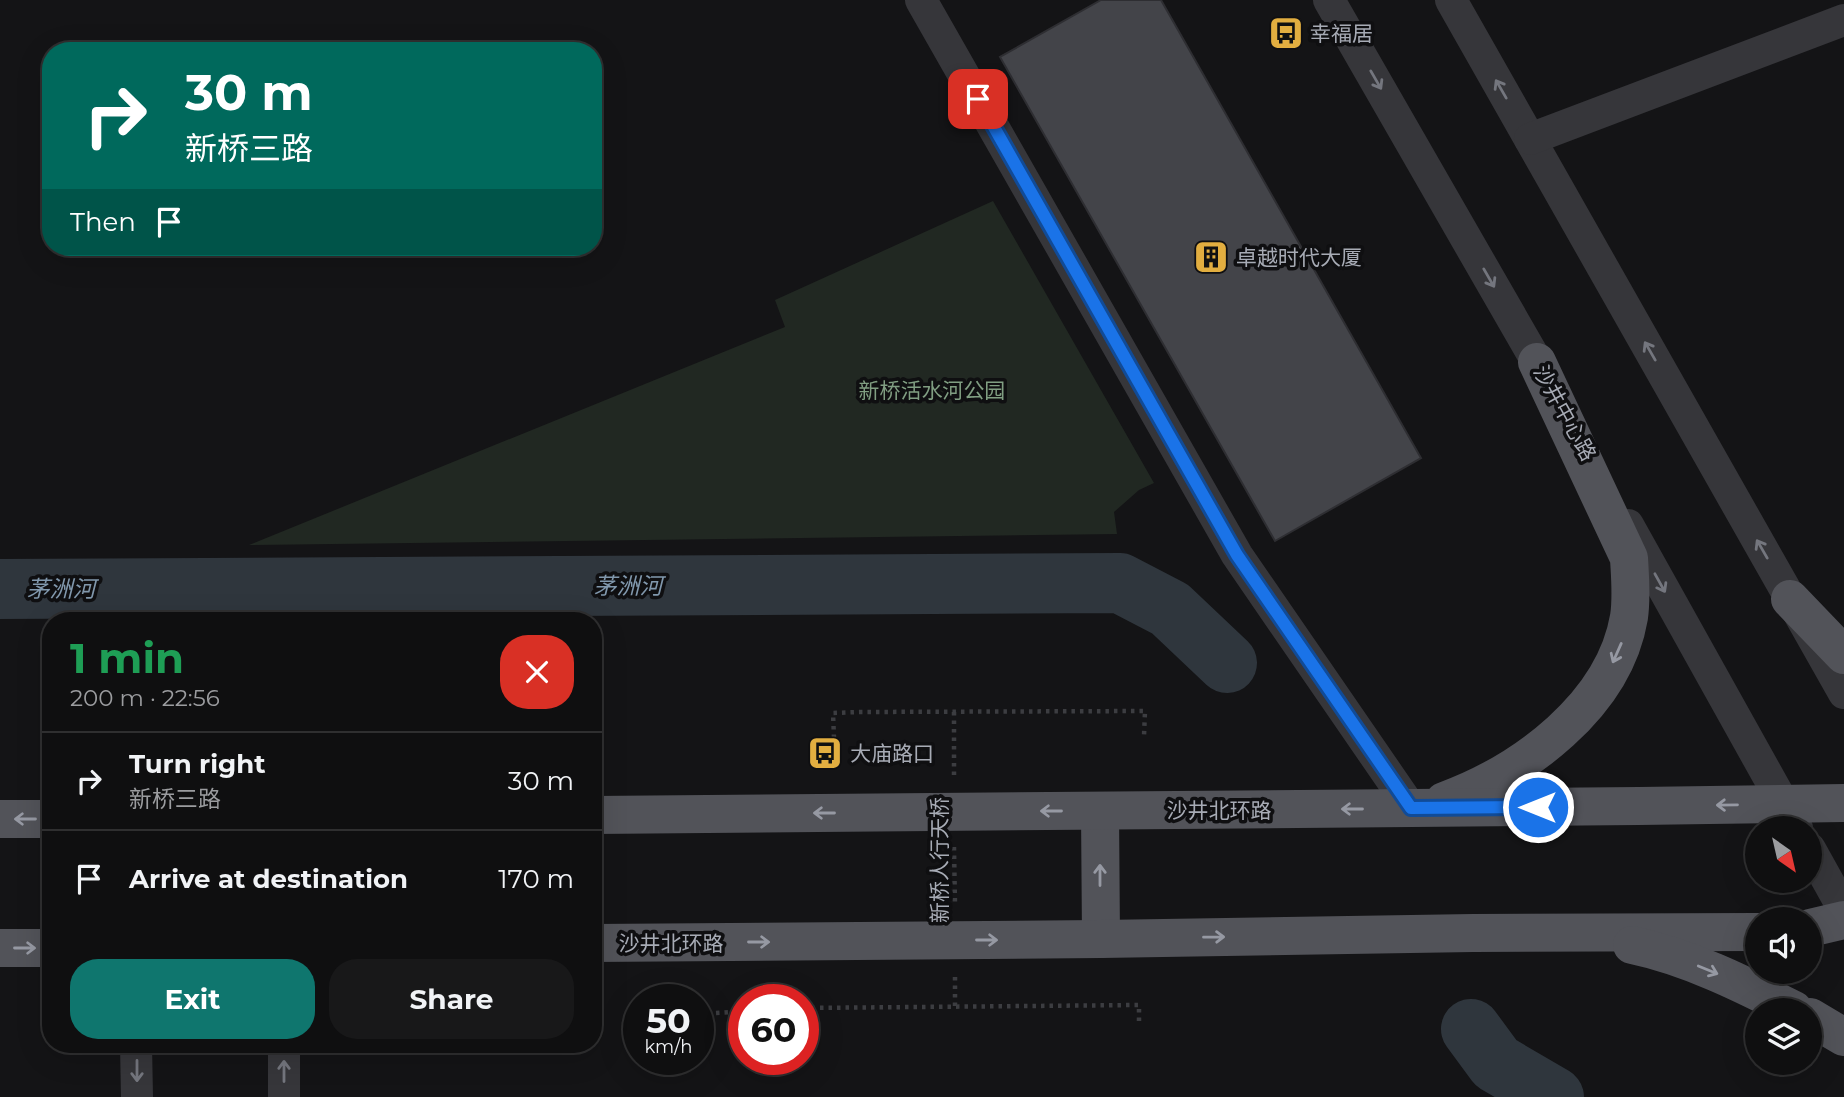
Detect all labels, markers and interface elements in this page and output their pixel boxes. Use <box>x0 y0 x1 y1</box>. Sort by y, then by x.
bus stop icon: 幸福居 <box>1267 14 1305 52</box>
place label: 幸福居 <box>1310 21 1373 46</box>
text: 30 m <box>185 63 313 122</box>
pin <box>948 69 1008 129</box>
icon: right <box>70 70 161 161</box>
one-way arrow <box>1369 70 1383 90</box>
one-way arrow <box>1494 79 1507 100</box>
icon: arrive <box>959 80 997 118</box>
text: 新桥三路 <box>185 129 313 168</box>
icon: arrive <box>150 203 188 241</box>
text: Then <box>70 206 136 238</box>
building icon: 卓越时代大厦 <box>1192 238 1230 276</box>
place label: 卓越时代大厦 <box>1236 245 1362 270</box>
one-way arrow <box>1482 267 1496 287</box>
one-way arrow <box>1643 341 1657 361</box>
street label: 沙井中心路 <box>1529 361 1601 465</box>
park label: 新桥活水河公园 <box>859 378 1006 403</box>
one-way arrow <box>1755 539 1769 559</box>
water label: 茅洲河 <box>594 572 667 600</box>
one-way arrow <box>1654 572 1667 593</box>
water label: 茅洲河 <box>27 575 100 603</box>
text: 1 min <box>70 632 184 684</box>
button: close <box>500 635 574 709</box>
one-way arrow <box>1610 642 1623 664</box>
text: 200 m · 22:56 <box>70 684 220 712</box>
bus stop icon: 大庙路口 <box>806 734 844 772</box>
place label: 大庙路口 <box>850 741 934 766</box>
text: Turn right <box>129 748 265 780</box>
icon: right <box>70 762 108 800</box>
text: 30 m <box>508 765 574 797</box>
position arrow <box>1501 770 1575 844</box>
text: 新桥三路 <box>129 785 221 813</box>
street label: 新桥人行天桥 <box>927 797 952 923</box>
street label: 沙井北环路 <box>1167 798 1272 823</box>
one-way arrow <box>1716 798 1739 812</box>
one-way arrow <box>1341 802 1364 815</box>
one-way arrow <box>1040 804 1063 818</box>
one-way arrow <box>813 806 836 820</box>
one-way arrow <box>14 812 37 826</box>
north arrow <box>1745 816 1822 892</box>
map controls <box>1745 816 1822 1075</box>
icon: arrive <box>70 860 108 898</box>
text: Arrive at destination <box>129 863 408 895</box>
text: 170 m <box>498 863 574 895</box>
one-way arrow <box>1093 864 1107 887</box>
button: sound <box>1745 907 1822 984</box>
one-way arrow <box>1203 930 1226 944</box>
street label: 沙井北环路 <box>619 931 724 956</box>
one-way arrow <box>975 933 998 947</box>
one-way arrow <box>748 935 771 949</box>
one-way arrow <box>14 941 37 955</box>
button: Exit <box>70 959 315 1039</box>
button: Share <box>329 959 574 1039</box>
one-way arrow <box>1696 964 1718 977</box>
speed limit sign: 60 <box>728 984 819 1075</box>
button: layers <box>1745 998 1822 1075</box>
text: 50 <box>646 999 691 1042</box>
text: km/h <box>644 1036 693 1058</box>
one-way arrow <box>130 1059 144 1082</box>
one-way arrow <box>277 1060 291 1083</box>

